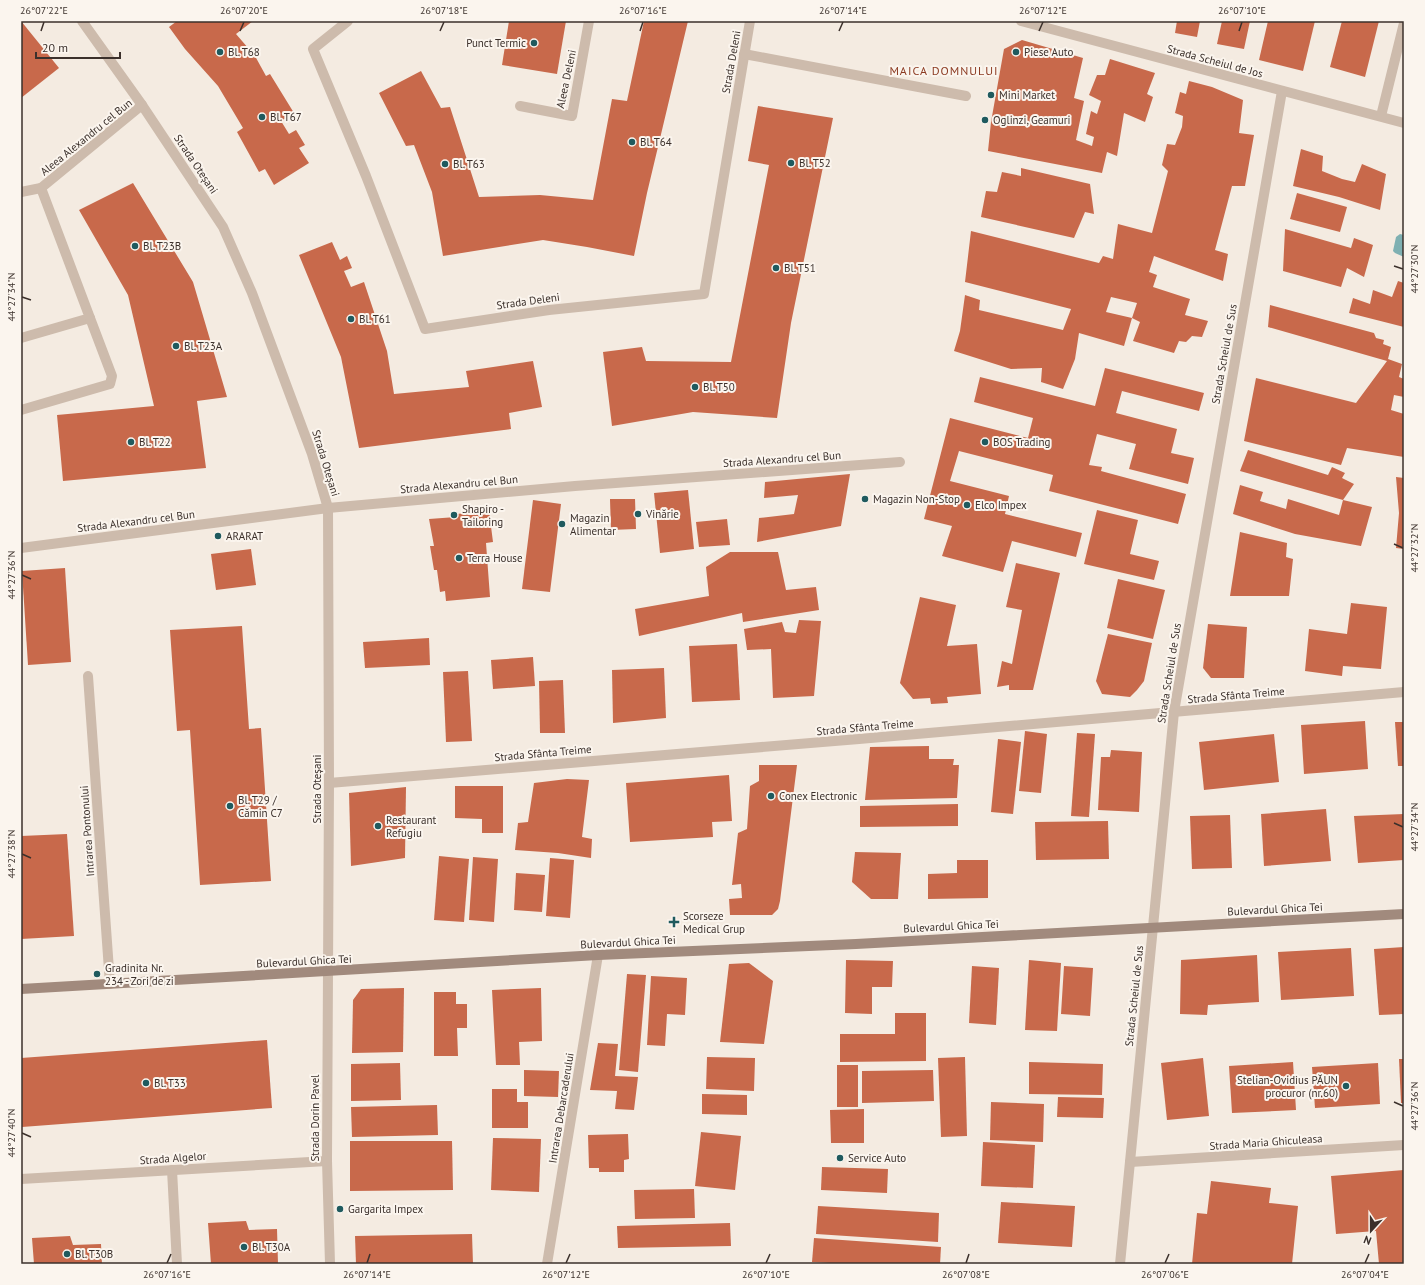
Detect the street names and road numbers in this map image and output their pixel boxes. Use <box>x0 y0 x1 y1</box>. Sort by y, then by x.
street label: Strada Deleni <box>719 29 743 95</box>
street label: Strada Scheiul de Jos <box>1166 41 1265 81</box>
street label: Aleea Deleni <box>553 48 579 110</box>
street label: Aleea Alexandru cel Bun <box>37 96 135 178</box>
street label: Strada Oteșani <box>171 132 221 196</box>
street label: Strada Deleni <box>496 290 561 312</box>
street label: Strada Scheiul de Sus <box>1208 303 1240 405</box>
street label: Strada Oteșani <box>309 428 343 498</box>
street label: Strada Alexandru cel Bun <box>723 448 841 470</box>
street label: Strada Alexandru cel Bun <box>400 472 518 496</box>
street label: Strada Alexandru cel Bun <box>76 507 196 535</box>
street label: Strada Scheiul de Sus <box>1154 621 1184 724</box>
street label: Strada Sfânta Treime <box>1187 684 1286 706</box>
street label: Strada Sfânta Treime <box>816 716 915 738</box>
street label: Strada Sfânta Treime <box>494 742 593 764</box>
street label: Strada Oteșani <box>310 755 324 823</box>
street label: Intrarea Pontonului <box>77 785 97 877</box>
street label: Bulevardul Ghica Tei <box>1227 900 1323 918</box>
street label: Bulevardul Ghica Tei <box>903 917 999 935</box>
street label: Bulevardul Ghica Tei <box>580 933 676 951</box>
street label: Strada Scheiul de Sus <box>1122 945 1146 1047</box>
street label: Bulevardul Ghica Tei <box>256 952 352 970</box>
street label: Intrarea Debarcaderului <box>545 1052 577 1164</box>
street label: Strada Dorin Pavel <box>308 1074 322 1162</box>
street label: Strada Maria Ghiculeasa <box>1209 1131 1323 1153</box>
street label: Strada Algelor <box>139 1149 207 1167</box>

